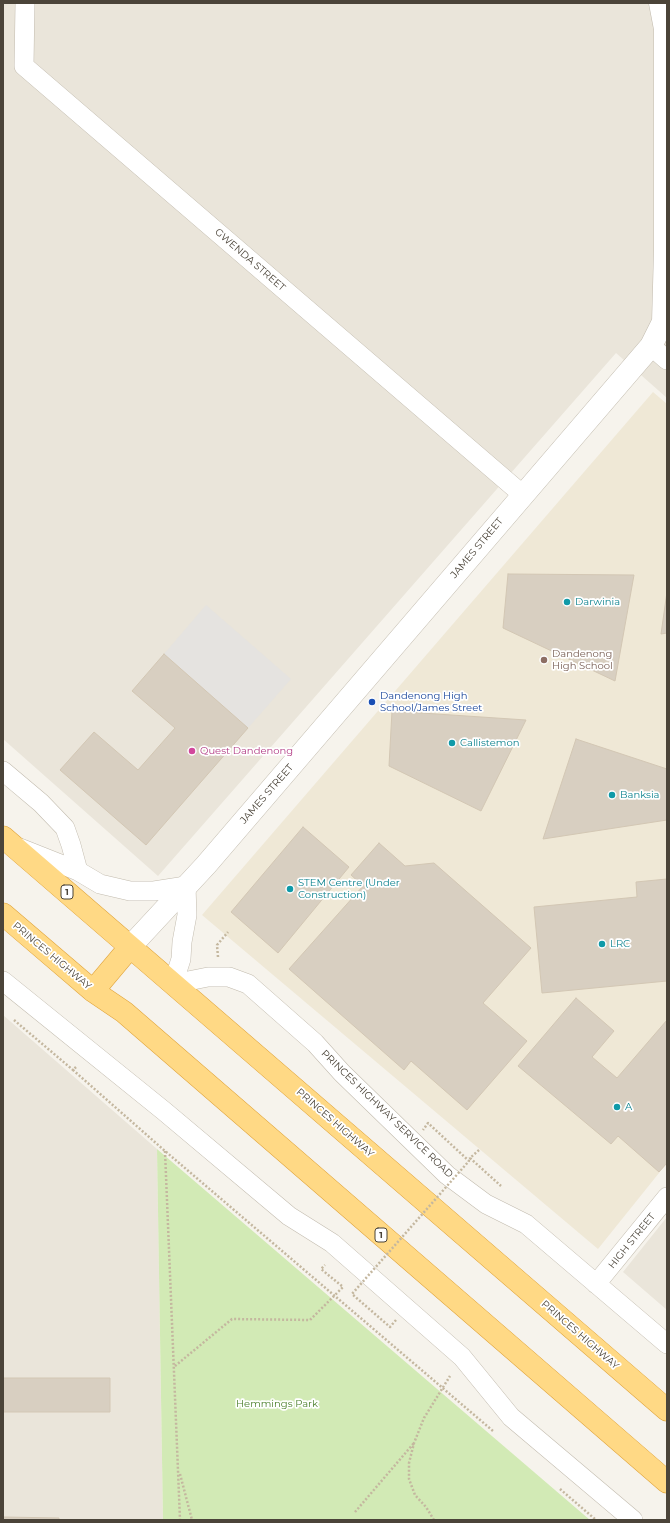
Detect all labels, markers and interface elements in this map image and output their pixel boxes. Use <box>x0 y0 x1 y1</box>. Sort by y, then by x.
street label: GWENDA STREET <box>212 226 288 294</box>
street label: JAMES STREET <box>448 515 506 581</box>
place label: Darwinia <box>575 596 620 608</box>
marker: Darwinia <box>562 597 572 607</box>
place label: Dandenong High School <box>552 648 613 672</box>
marker: Dandenong High School <box>539 655 549 665</box>
place label: Dandenong High School/James Street <box>380 690 482 714</box>
marker: Dandenong High School/James Street <box>367 697 377 707</box>
place label: Callistemon <box>460 737 519 749</box>
marker: Callistemon <box>447 738 457 748</box>
place label: Quest Dandenong <box>200 745 293 757</box>
marker: Quest Dandenong <box>187 746 197 756</box>
street label: JAMES STREET <box>238 762 296 826</box>
place label: Banksia <box>620 789 659 801</box>
marker: Banksia <box>607 790 617 800</box>
place label: STEM Centre (Under Construction) <box>298 877 400 900</box>
marker: STEM Centre (Under Construction) <box>285 884 295 894</box>
road number: 1 <box>61 885 73 899</box>
street label: PRINCES HIGHWAY <box>10 920 94 992</box>
place label: LRC <box>610 938 630 950</box>
marker: LRC <box>597 939 607 949</box>
street label: PRINCES HIGHWAY SERVICE ROAD <box>319 1048 455 1180</box>
street label: PRINCES HIGHWAY <box>294 1086 376 1160</box>
place label: A <box>625 1101 632 1113</box>
marker: A <box>612 1102 622 1112</box>
street label: HIGH STREET <box>606 1211 658 1271</box>
road number: 1 <box>375 1228 387 1242</box>
street label: PRINCES HIGHWAY <box>539 1298 621 1372</box>
park label: Hemmings Park <box>236 1398 318 1410</box>

